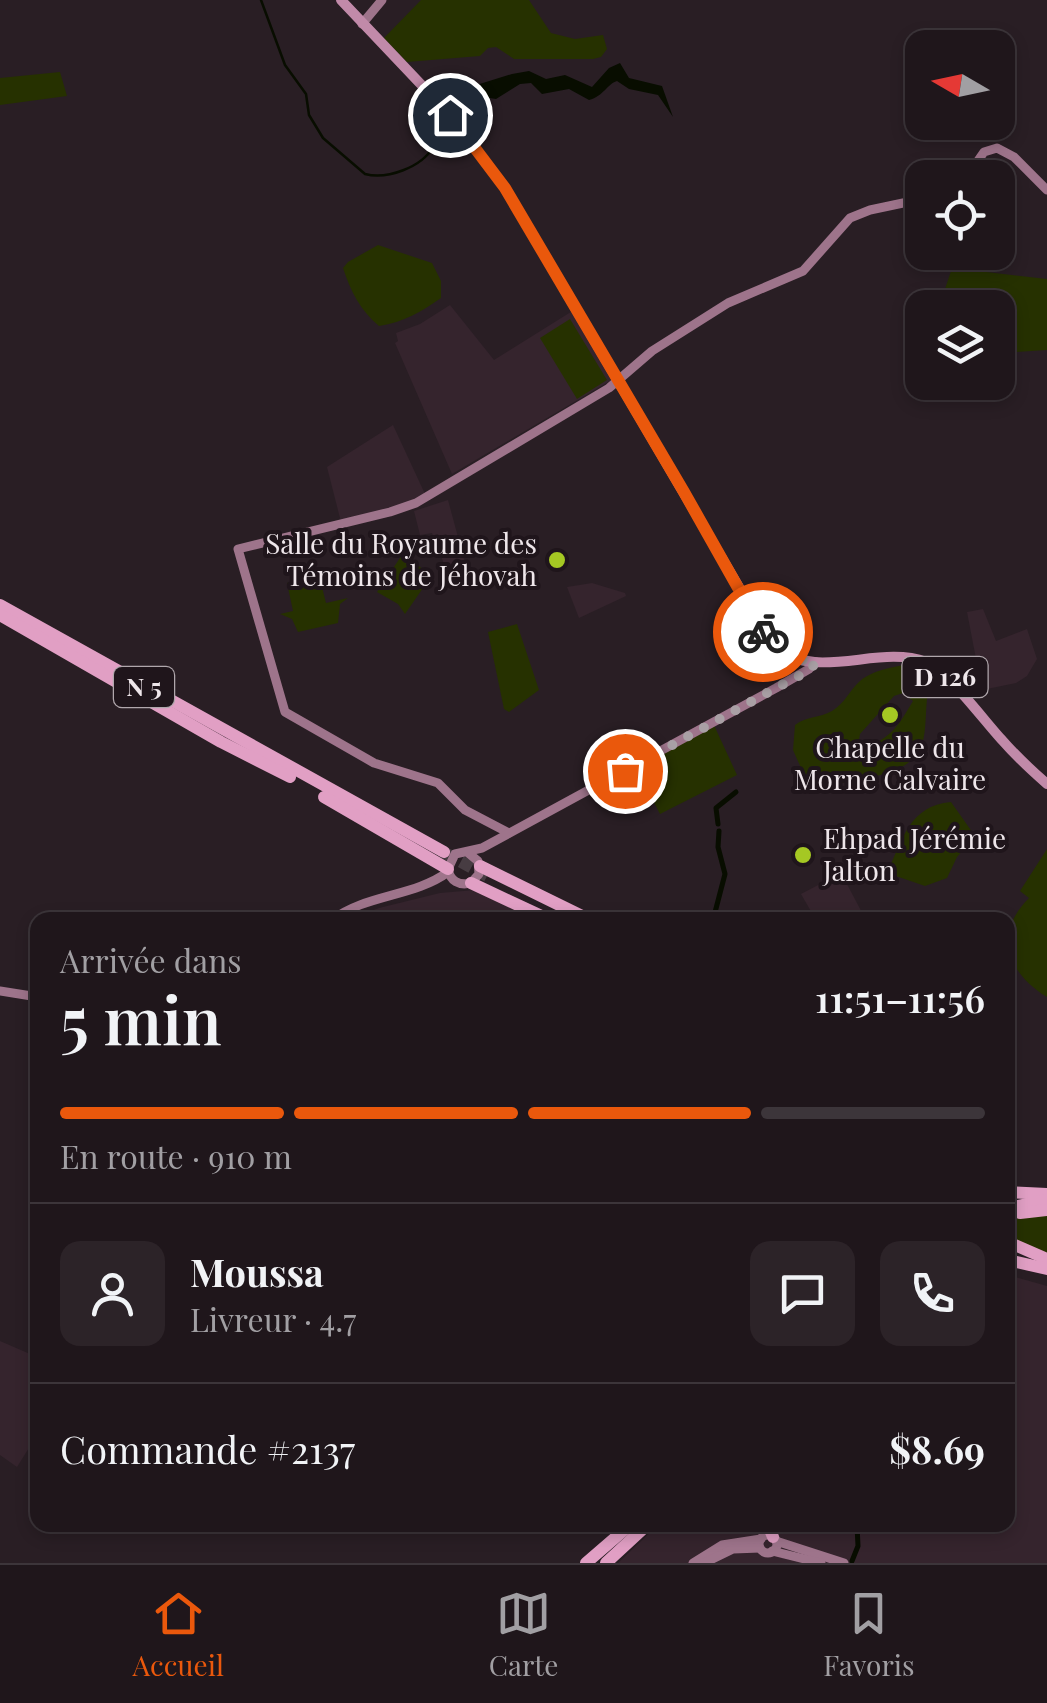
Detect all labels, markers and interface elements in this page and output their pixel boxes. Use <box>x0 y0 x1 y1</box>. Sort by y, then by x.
north arrow <box>905 30 1015 140</box>
map controls <box>905 30 1015 400</box>
pin <box>408 73 493 158</box>
icon: home <box>423 88 478 143</box>
button: locate <box>905 160 1015 270</box>
button: layers <box>905 290 1015 400</box>
place label: Salle du Royaume des Témoins de Jéhovah <box>265 524 538 593</box>
marker: Salle du Royaume des Témoins de Jéhovah <box>546 549 568 571</box>
courier <box>713 582 813 682</box>
icon: bike <box>736 605 791 660</box>
road number: D 126 <box>902 657 988 697</box>
road number: N 5 <box>114 667 174 707</box>
marker: Chapelle du Morne Calvaire <box>879 704 901 726</box>
place label: Chapelle du Morne Calvaire <box>794 728 986 797</box>
pin <box>583 729 668 814</box>
icon: bag <box>598 744 653 799</box>
place label: Ehpad Jérémie Jalton <box>822 819 1006 888</box>
marker: Ehpad Jérémie Jalton <box>792 844 814 866</box>
text: Arrivée dans <box>60 938 242 981</box>
text: 11:51–11:56 <box>815 972 985 1023</box>
text: 5 min <box>60 975 221 1061</box>
text: En route · 910 m <box>60 1134 292 1177</box>
button: person <box>60 1241 165 1346</box>
button: chat <box>750 1241 855 1346</box>
button: phone <box>880 1241 985 1346</box>
text: Moussa <box>190 1246 324 1297</box>
text: Livreur · 4.7 <box>190 1297 356 1340</box>
text: Commande #2137 <box>60 1423 355 1474</box>
text: $8.69 <box>889 1423 985 1474</box>
tab: Accueil <box>132 1586 224 1683</box>
tab: Carte <box>489 1586 558 1683</box>
tab: Favoris <box>823 1586 915 1683</box>

